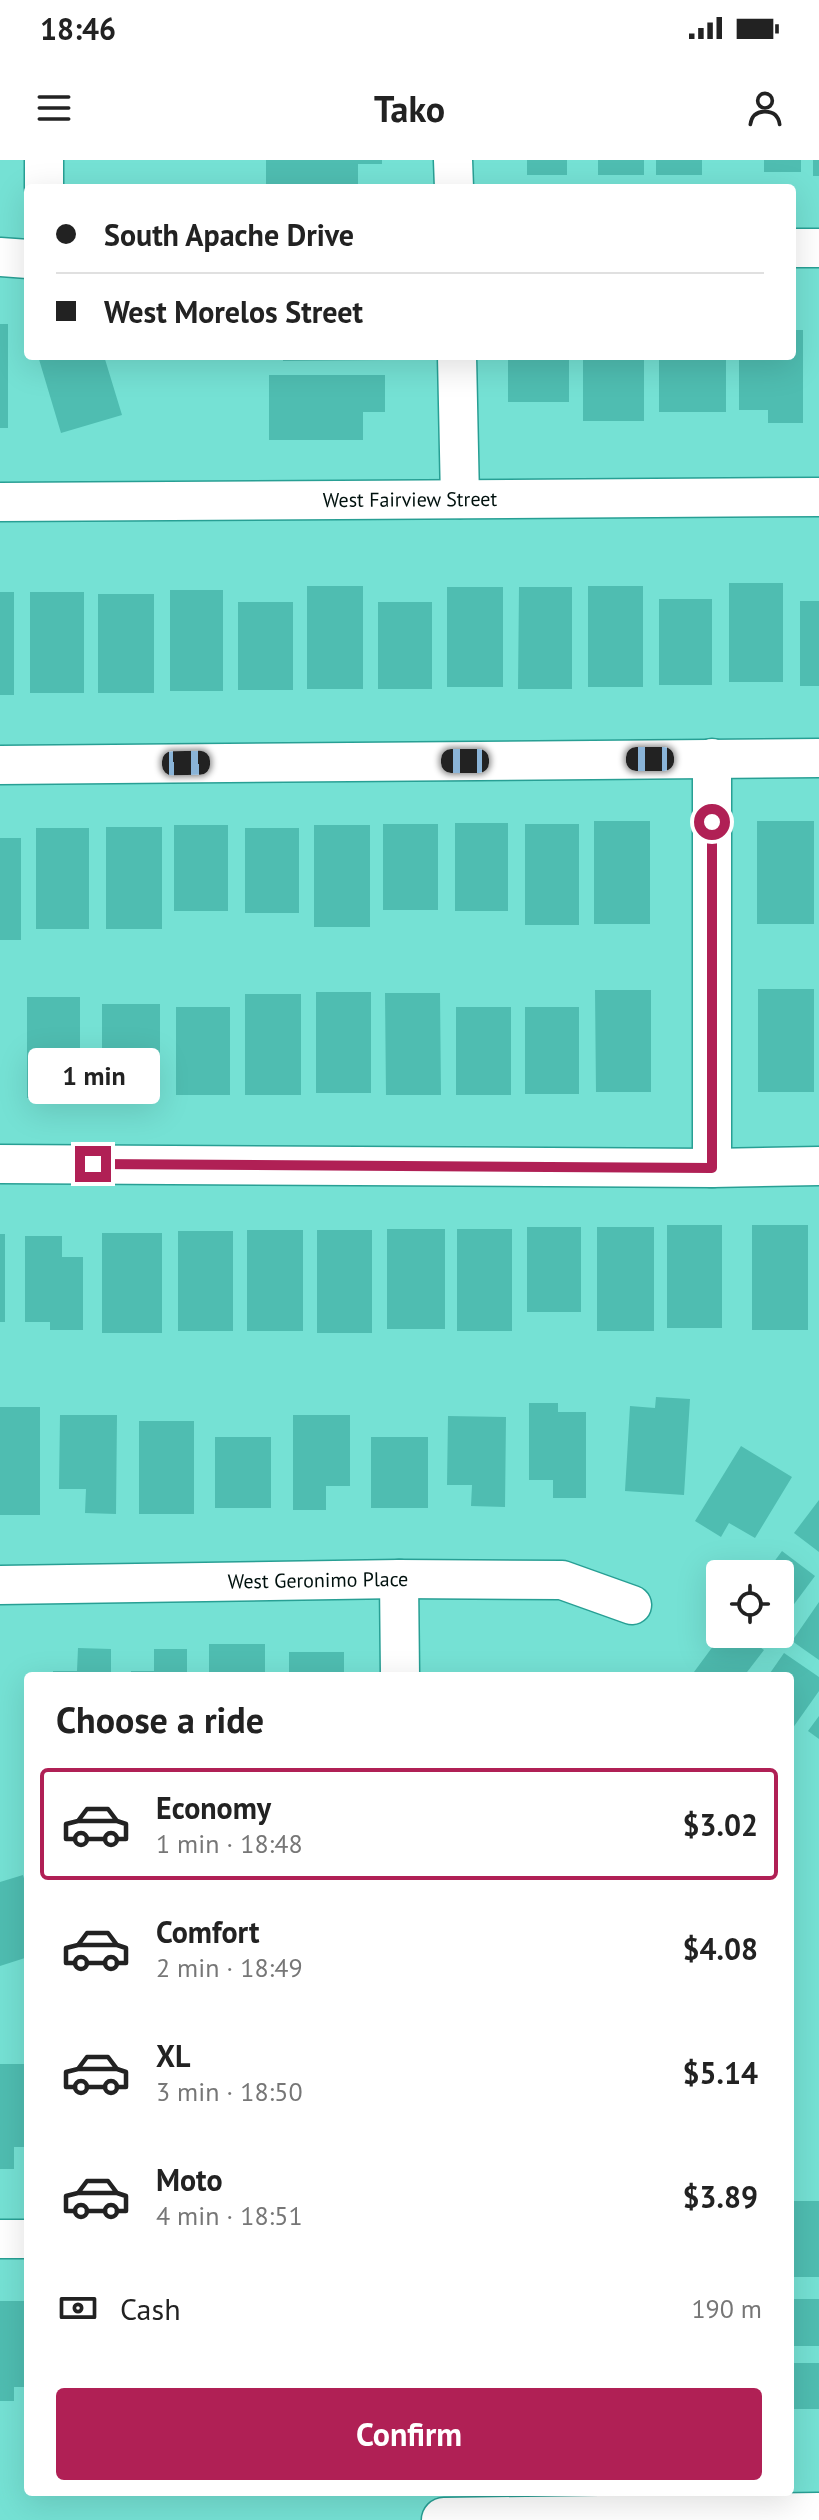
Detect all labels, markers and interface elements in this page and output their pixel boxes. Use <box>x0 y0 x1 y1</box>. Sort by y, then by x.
text: 18:46 <box>40 9 116 48</box>
text: Tako <box>374 85 445 132</box>
icon: menu <box>32 86 76 130</box>
icon: person <box>743 86 787 130</box>
text: South Apache Drive <box>104 215 354 254</box>
text: West Morelos Street <box>104 292 363 331</box>
street label: West Fairview Street <box>323 486 498 513</box>
car <box>626 747 674 771</box>
car <box>441 749 489 773</box>
car <box>162 751 210 775</box>
route start <box>694 804 730 840</box>
callout: 1 min <box>27 1048 159 1104</box>
text: 1 min <box>62 1059 126 1092</box>
route end <box>75 1146 111 1182</box>
map controls <box>706 1560 794 1648</box>
button: locate <box>706 1560 794 1648</box>
street label: West Geronimo Place <box>227 1566 408 1595</box>
text: Choose a ride <box>56 1696 264 1743</box>
icon: car <box>60 1788 132 1860</box>
text: Economy <box>156 1788 271 1827</box>
text: $3.02 <box>683 1805 758 1844</box>
text: 1 min · 18:48 <box>156 1827 303 1860</box>
icon: car <box>60 1912 132 1984</box>
text: Comfort <box>156 1912 259 1951</box>
text: $4.08 <box>683 1929 758 1968</box>
text: 2 min · 18:49 <box>156 1951 303 1984</box>
icon: car <box>60 2036 132 2108</box>
text: XL <box>156 2036 190 2075</box>
text: $5.14 <box>683 2053 758 2092</box>
text: 3 min · 18:50 <box>156 2075 303 2108</box>
icon: car <box>60 2160 132 2232</box>
text: Moto <box>156 2160 223 2199</box>
text: $3.89 <box>683 2177 758 2216</box>
text: 4 min · 18:51 <box>156 2199 303 2232</box>
icon: cash <box>56 2286 100 2330</box>
text: Cash <box>120 2289 181 2328</box>
text: 190 m <box>691 2292 762 2325</box>
button: Confirm <box>56 2388 762 2480</box>

